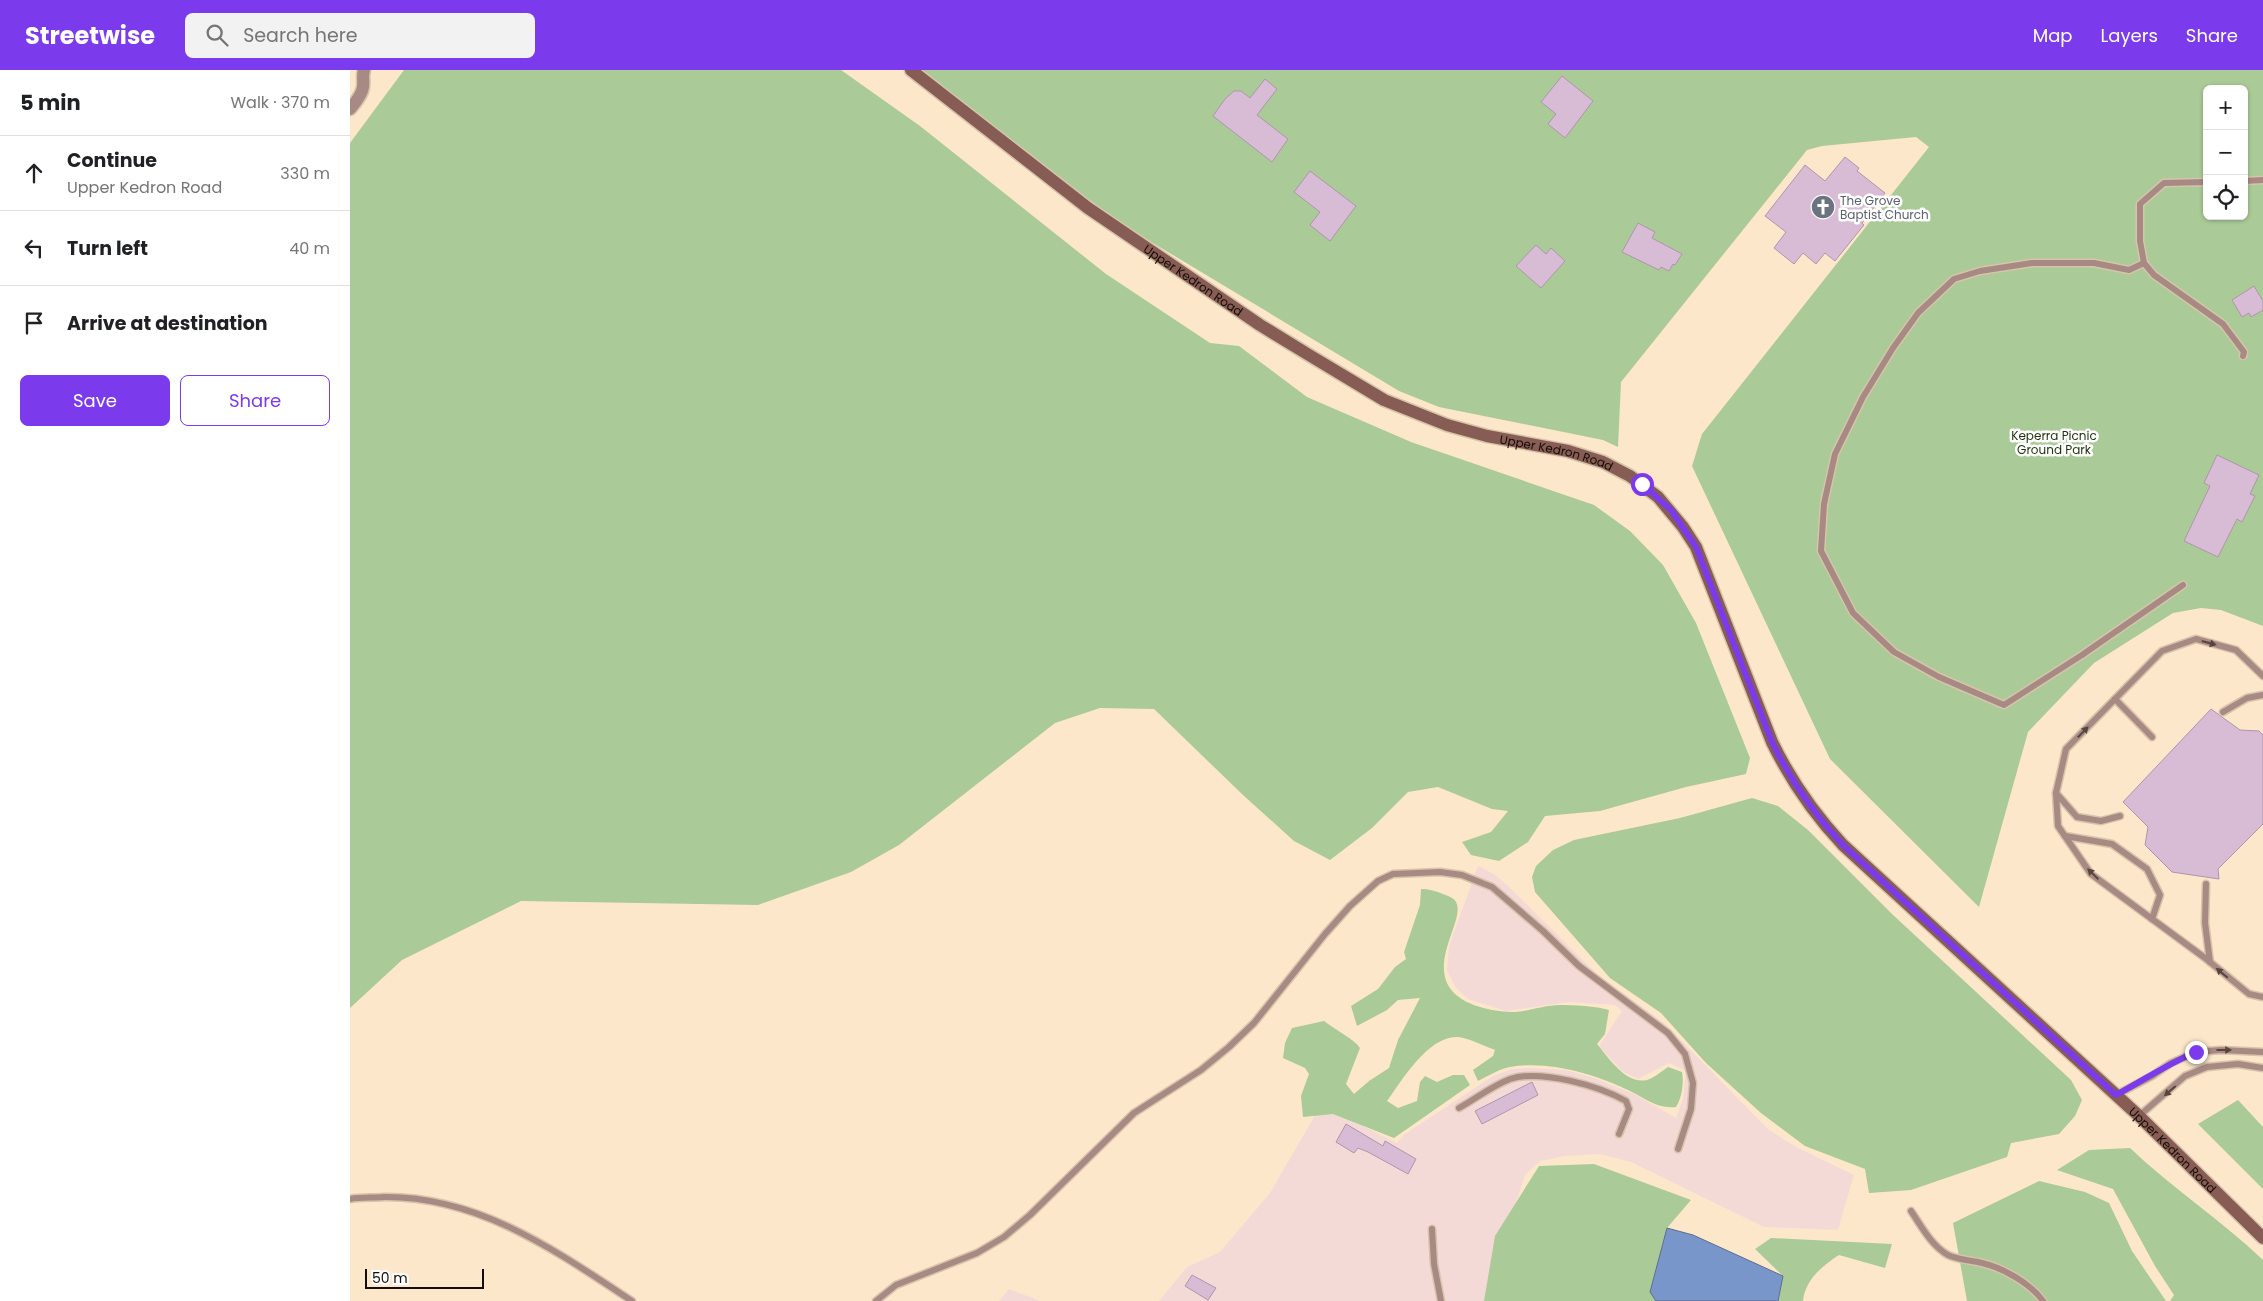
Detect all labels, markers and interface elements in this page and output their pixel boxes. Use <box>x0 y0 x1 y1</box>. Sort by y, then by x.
search box <box>185 13 535 58</box>
text: Streetwise <box>25 19 155 52</box>
icon: search <box>203 21 231 49</box>
text: Search here <box>243 22 358 49</box>
text: Map <box>2033 23 2073 48</box>
text: Layers <box>2101 23 2158 48</box>
text: Share <box>2186 23 2238 48</box>
map controls <box>2203 85 2248 220</box>
button: + <box>2203 85 2248 130</box>
text: 5 min <box>20 88 81 117</box>
text: Walk · 370 m <box>230 91 330 114</box>
button: − <box>2203 130 2248 175</box>
text: Continue <box>67 147 157 174</box>
icon: ahead <box>20 159 48 187</box>
text: 330 m <box>280 162 330 185</box>
button: locate <box>2203 175 2248 220</box>
text: Upper Kedron Road <box>67 176 222 199</box>
place label: The Grove Baptist Church <box>1840 192 1929 223</box>
church icon: The Grove Baptist Church <box>1810 194 1836 220</box>
icon: left <box>20 234 48 262</box>
text: Turn left <box>67 235 148 262</box>
text: 40 m <box>289 237 330 260</box>
street label: Upper Kedron Road <box>1140 240 1246 320</box>
icon: arrive <box>20 309 48 337</box>
text: Arrive at destination <box>67 310 268 337</box>
button: Save <box>20 375 170 426</box>
button: Share <box>180 375 330 426</box>
park label: Keperra Picnic Ground Park <box>2011 427 2097 458</box>
street label: Upper Kedron Road <box>1498 430 1616 474</box>
route start <box>1631 473 1654 496</box>
one-way arrow <box>2202 639 2217 647</box>
one-way arrow <box>2077 726 2089 738</box>
one-way arrow <box>2087 868 2099 880</box>
one-way arrow <box>2216 967 2229 978</box>
route end <box>2185 1041 2208 1064</box>
one-way arrow <box>2216 1046 2232 1054</box>
one-way arrow <box>2164 1085 2176 1097</box>
street label: Upper Kedron Road <box>2126 1103 2221 1196</box>
scale bar <box>365 1266 484 1289</box>
text: 50 m <box>372 1268 408 1288</box>

